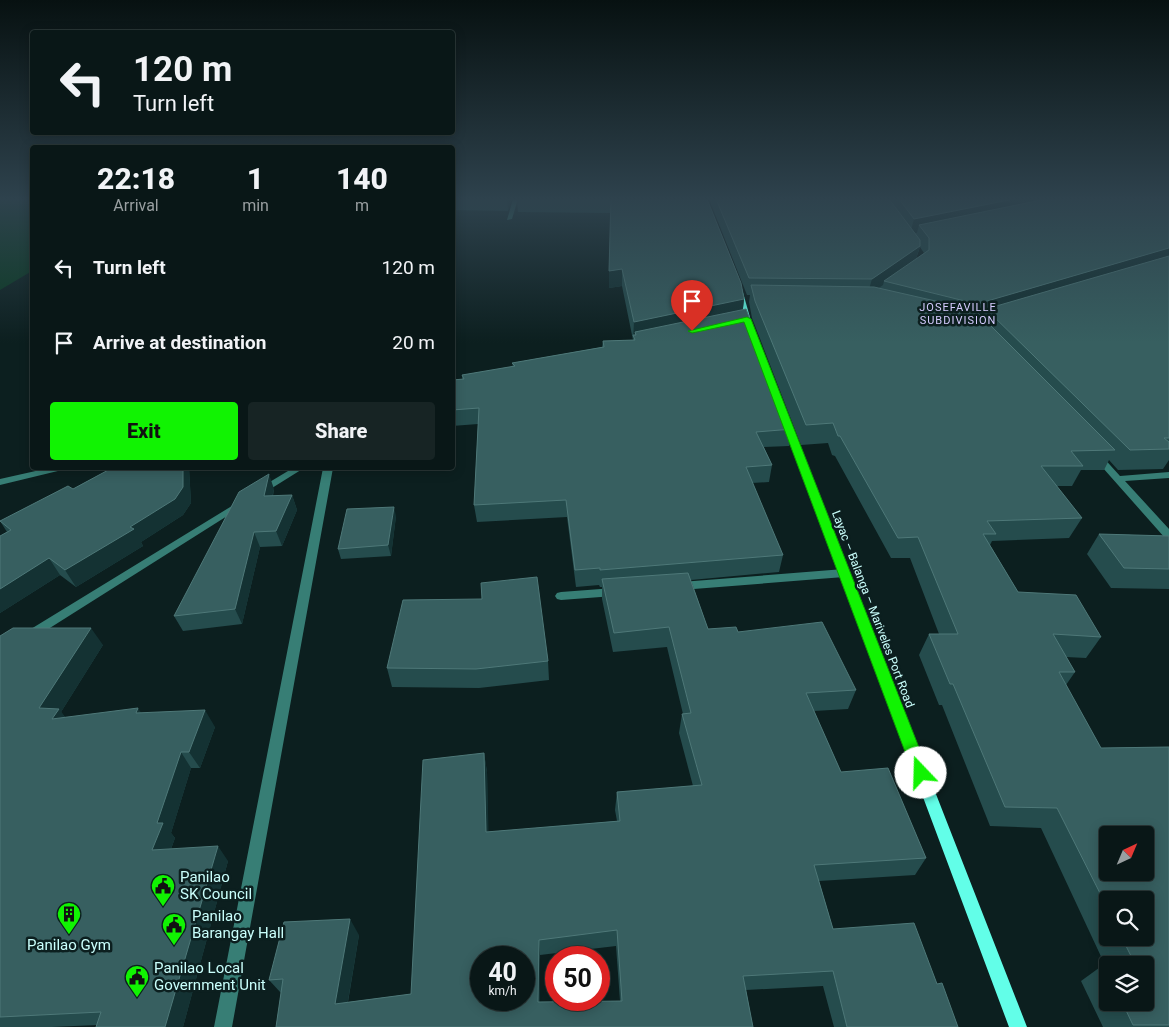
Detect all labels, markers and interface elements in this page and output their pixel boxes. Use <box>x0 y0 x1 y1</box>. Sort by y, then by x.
text: 120 m <box>133 49 232 90</box>
icon: left <box>50 50 115 115</box>
text: Turn left <box>133 91 214 116</box>
text: 22:18 <box>97 161 175 196</box>
text: 1 <box>247 161 264 196</box>
text: 140 <box>336 161 388 196</box>
text: Arrival <box>113 196 159 215</box>
text: min <box>242 196 269 215</box>
text: m <box>355 196 369 215</box>
icon: left <box>50 254 78 282</box>
text: Turn left <box>93 256 166 279</box>
text: 120 m <box>382 256 435 279</box>
pin <box>671 280 713 331</box>
icon: arrive <box>678 287 706 315</box>
district label: JOSEFAVILLE SUBDIVISION <box>919 301 997 327</box>
icon: arrive <box>50 329 78 357</box>
text: Arrive at destination <box>93 331 266 354</box>
text: 20 m <box>392 331 435 354</box>
button: Exit <box>50 402 238 460</box>
button: Share <box>248 402 435 460</box>
street label: Layac – Balanga – Mariveles Port Road <box>829 508 917 710</box>
position arrow <box>894 746 946 798</box>
north arrow <box>1099 826 1154 881</box>
map controls <box>1099 826 1154 1011</box>
place label: Panilao SK Council <box>180 868 252 903</box>
public building icon: Panilao SK Council <box>150 873 176 907</box>
button: search <box>1099 891 1154 946</box>
building icon: Panilao Gym <box>56 901 82 935</box>
place label: Panilao Barangay Hall <box>192 907 284 942</box>
public building icon: Panilao Barangay Hall <box>161 912 187 946</box>
place label: Panilao Gym <box>27 936 111 954</box>
speed limit sign: 50 <box>545 946 610 1011</box>
button: layers <box>1099 956 1154 1011</box>
text: 40 <box>488 958 517 987</box>
place label: Panilao Local Government Unit <box>154 959 266 994</box>
public building icon: Panilao Local Government Unit <box>124 964 150 998</box>
text: km/h <box>488 984 517 998</box>

